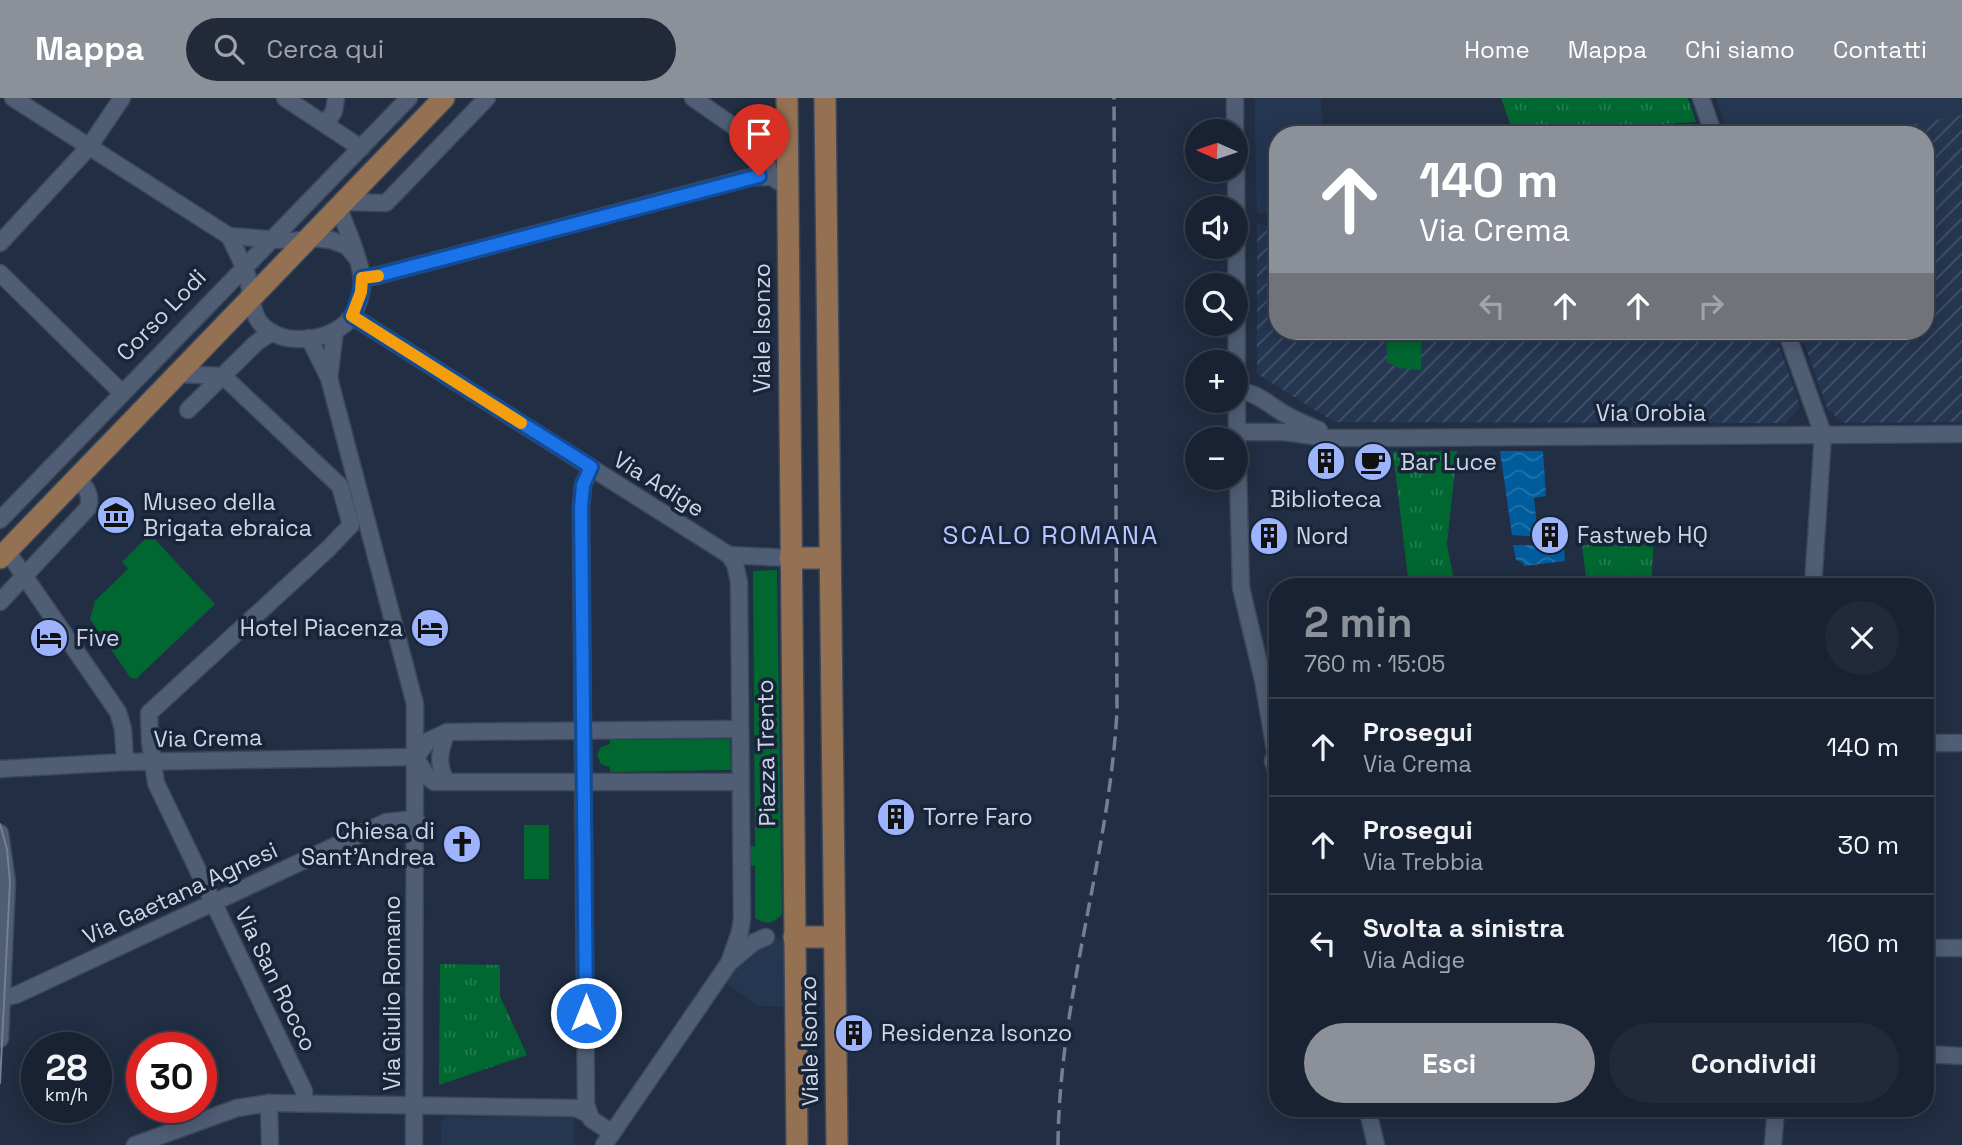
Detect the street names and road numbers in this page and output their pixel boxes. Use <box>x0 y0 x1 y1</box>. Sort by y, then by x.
street label: Corso Lodi <box>110 263 212 367</box>
street label: Viale Isonzo <box>747 263 777 393</box>
street label: Via Orobia <box>1596 398 1706 428</box>
street label: Via Adige <box>608 444 710 524</box>
street label: Piazza Trento <box>750 679 782 827</box>
street label: Via Crema <box>153 722 263 754</box>
street label: Via Gaetana Agnesi <box>78 835 282 951</box>
street label: Via Giulio Romano <box>377 895 407 1091</box>
street label: Via San Rocco <box>228 902 324 1056</box>
street label: Viale Isonzo <box>793 976 825 1106</box>

